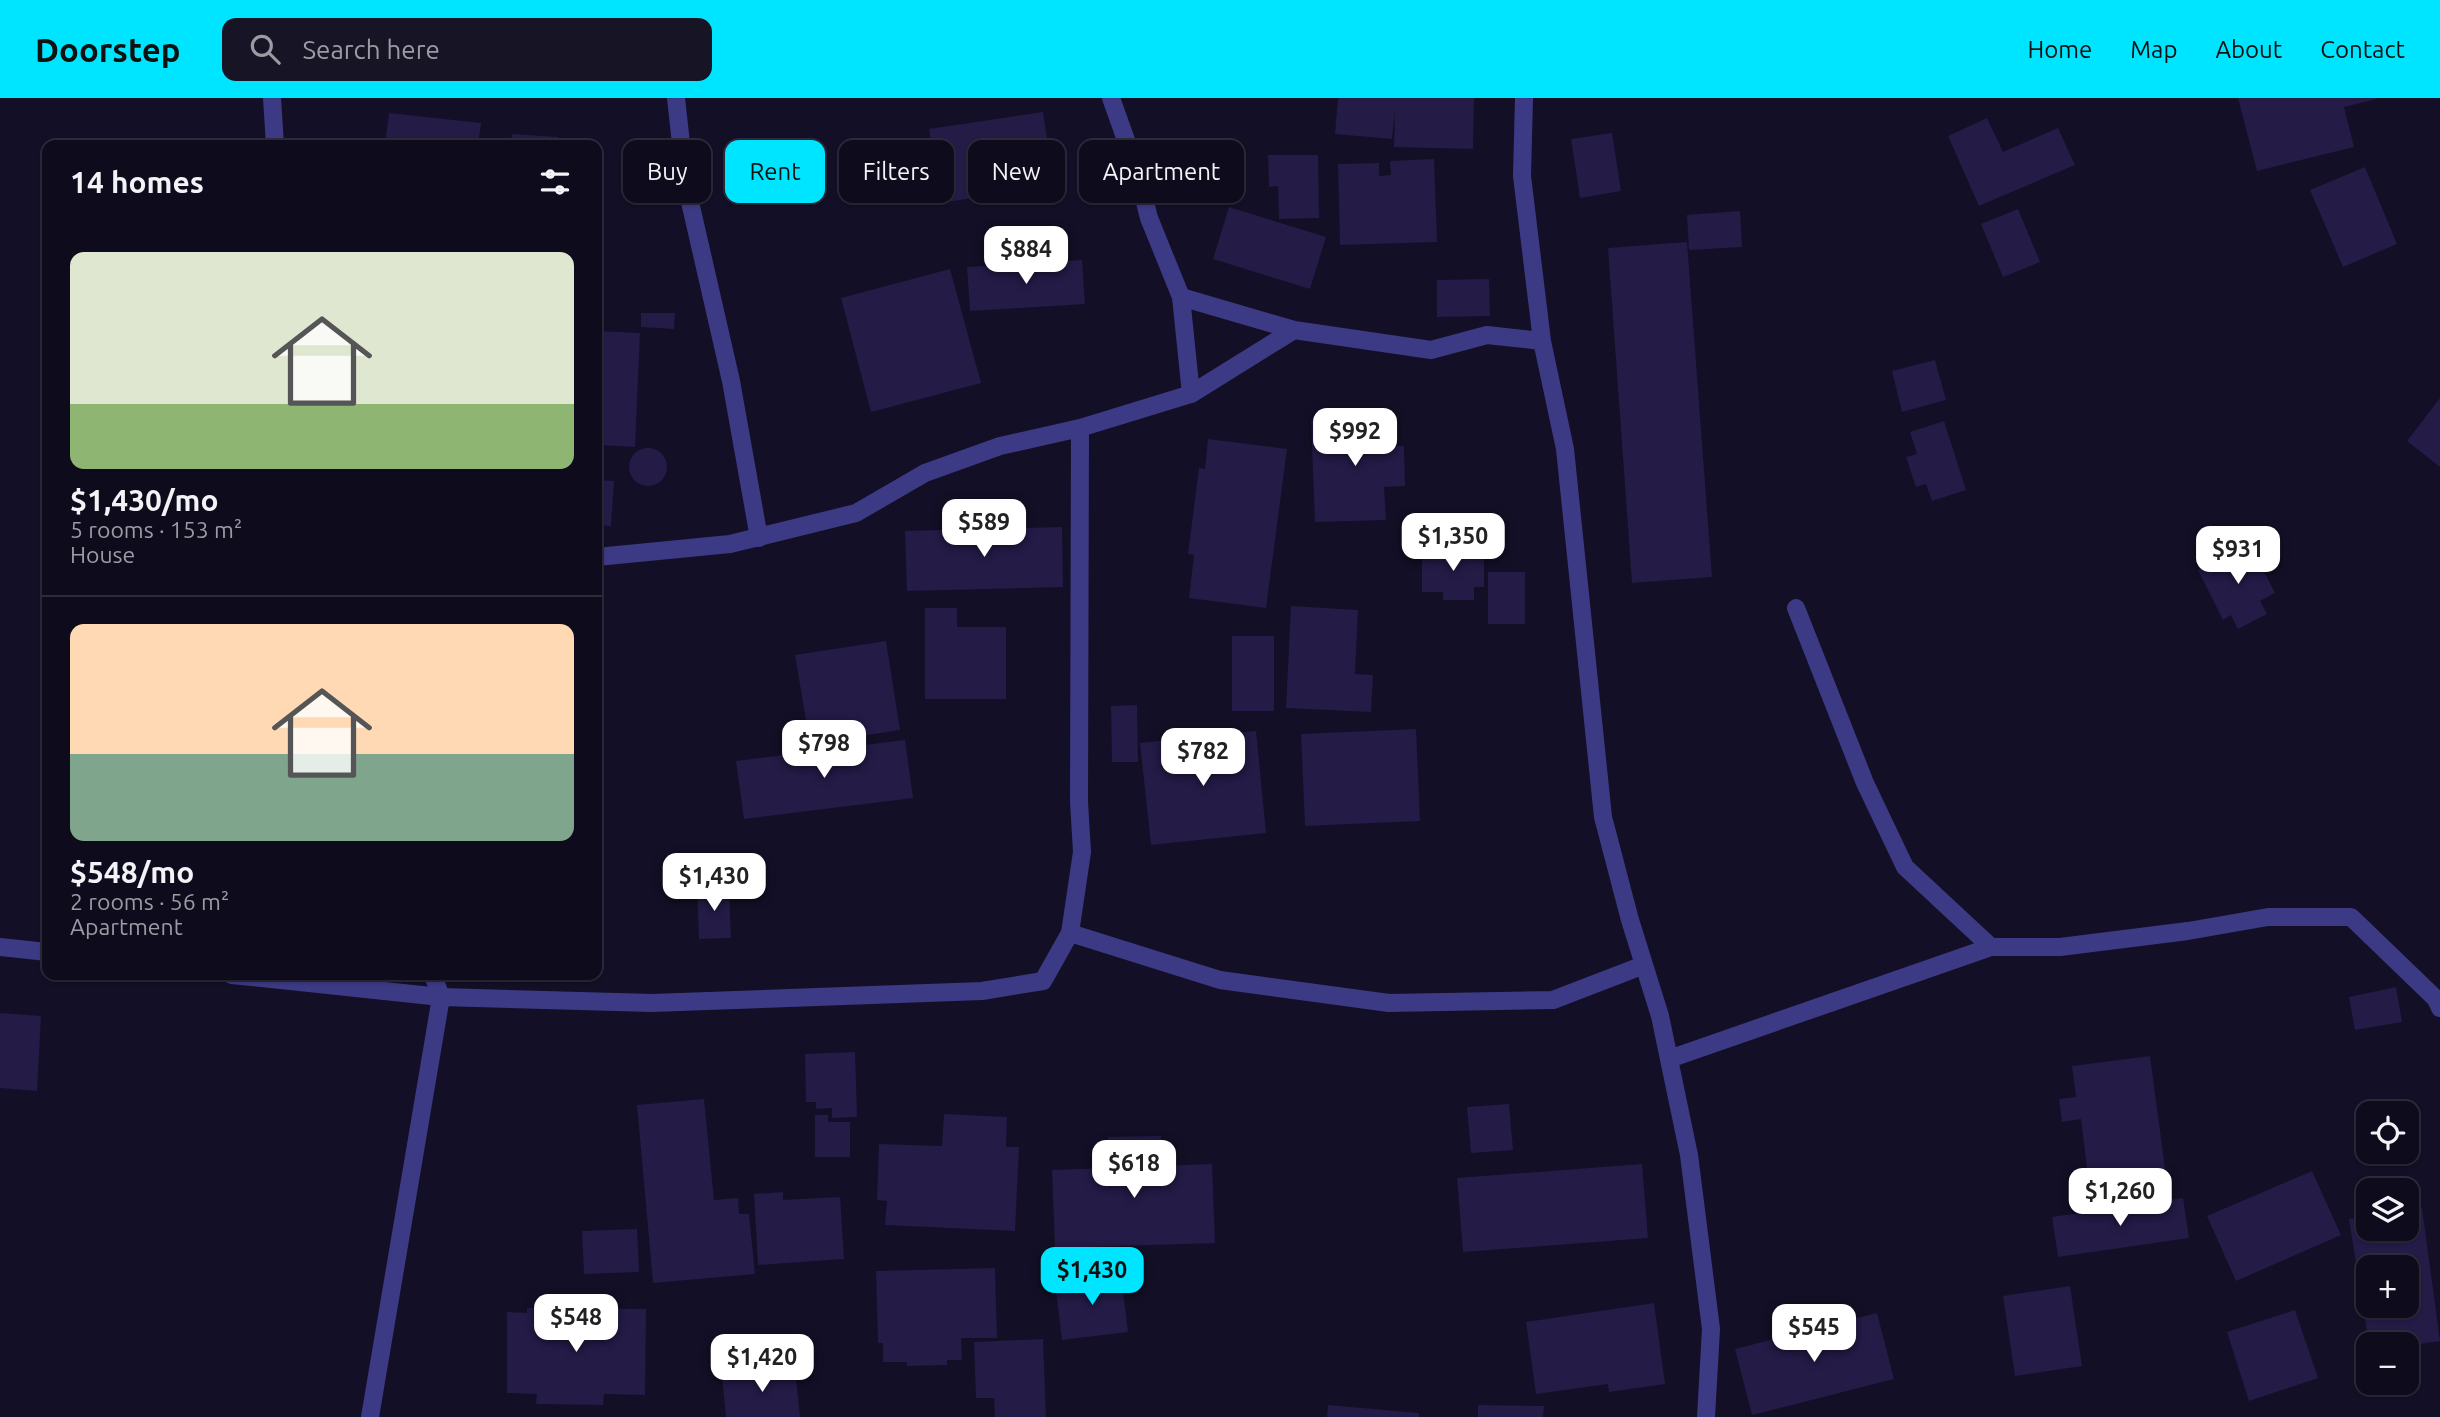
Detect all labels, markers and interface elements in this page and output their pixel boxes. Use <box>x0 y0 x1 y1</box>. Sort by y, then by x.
search box <box>222 18 712 81</box>
icon: search <box>246 30 284 68</box>
text: Doorstep <box>35 31 180 68</box>
text: Search here <box>302 35 440 64</box>
text: Home <box>2027 36 2092 63</box>
text: Map <box>2130 36 2177 63</box>
text: About <box>2215 36 2282 63</box>
text: Contact <box>2320 36 2405 63</box>
chip: Buy <box>623 140 711 203</box>
chip: Rent <box>725 140 825 203</box>
chip: Filters <box>839 140 954 203</box>
chip: New <box>968 140 1065 203</box>
chip: Apartment <box>1079 140 1244 203</box>
icon: filters <box>536 163 574 201</box>
text: 14 homes <box>70 165 204 199</box>
pin: $884 <box>985 226 1067 286</box>
text: $884 <box>1000 236 1052 261</box>
icon: home <box>259 298 385 424</box>
pin: $992 <box>1314 408 1396 468</box>
text: $992 <box>1329 418 1381 443</box>
text: $1,430/mo <box>70 483 219 517</box>
pin: $589 <box>943 500 1025 559</box>
text: $589 <box>958 509 1010 534</box>
pin: $1,350 <box>1396 514 1510 573</box>
text: 5 rooms · 153 m² <box>70 517 242 542</box>
text: $1,350 <box>1418 523 1488 548</box>
pin: $931 <box>2197 526 2279 586</box>
text: $931 <box>2212 536 2264 561</box>
text: House <box>70 542 135 567</box>
icon: home <box>259 670 385 796</box>
pin: $798 <box>783 720 865 780</box>
pin: $782 <box>1162 728 1244 788</box>
text: $798 <box>798 730 850 755</box>
text: $782 <box>1177 738 1229 763</box>
pin: $1,430 <box>657 854 771 913</box>
text: $548/mo <box>70 855 194 889</box>
text: $1,430 <box>679 863 749 888</box>
text: 2 rooms · 56 m² <box>70 889 229 914</box>
text: Apartment <box>70 914 183 939</box>
map controls <box>2356 1101 2419 1395</box>
button: locate <box>2356 1101 2419 1164</box>
pin: $618 <box>1093 1140 1175 1200</box>
text: $618 <box>1108 1150 1160 1175</box>
pin: $1,260 <box>2063 1168 2177 1228</box>
text: $1,260 <box>2085 1178 2155 1203</box>
button: layers <box>2356 1178 2419 1241</box>
pin: $1,430 <box>1035 1248 1149 1307</box>
button: + <box>2356 1255 2419 1318</box>
text: $1,430 <box>1057 1257 1127 1282</box>
pin: $548 <box>535 1294 617 1354</box>
text: $548 <box>550 1304 602 1329</box>
pin: $545 <box>1773 1304 1855 1364</box>
text: $545 <box>1788 1314 1840 1339</box>
button: − <box>2356 1332 2419 1395</box>
pin: $1,420 <box>705 1334 819 1394</box>
text: $1,420 <box>727 1344 797 1369</box>

